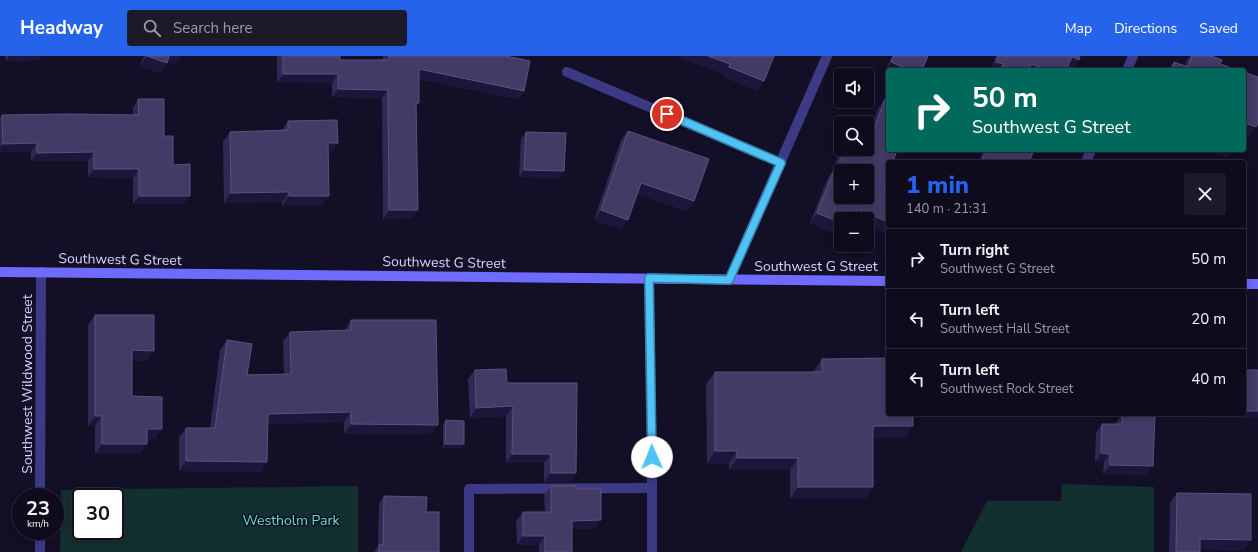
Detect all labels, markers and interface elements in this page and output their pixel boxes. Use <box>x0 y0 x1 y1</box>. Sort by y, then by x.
search box <box>127 10 407 46</box>
text: Headway <box>20 15 103 41</box>
icon: search <box>141 17 163 39</box>
text: Search here <box>173 18 253 38</box>
text: Map <box>1065 19 1092 38</box>
text: Directions <box>1114 19 1177 38</box>
text: Saved <box>1199 19 1238 38</box>
map controls <box>834 68 874 252</box>
button: sound <box>834 68 874 108</box>
text: 50 m <box>972 79 1038 117</box>
icon: right <box>906 84 958 136</box>
pin <box>650 97 684 131</box>
icon: arrive <box>656 103 678 125</box>
text: Southwest G Street <box>972 115 1131 139</box>
button: search <box>834 116 874 156</box>
button: + <box>834 164 874 204</box>
text: 1 min <box>906 169 969 201</box>
button: close <box>1184 173 1226 215</box>
text: 140 m · 21:31 <box>906 200 988 218</box>
button: − <box>834 212 874 252</box>
text: Turn right <box>940 240 1009 260</box>
icon: right <box>906 248 928 270</box>
street label: Southwest G Street <box>58 249 182 270</box>
text: 50 m <box>1191 249 1226 269</box>
street label: Southwest G Street <box>382 252 506 273</box>
street label: Southwest G Street <box>754 257 878 276</box>
text: Southwest G Street <box>940 260 1054 278</box>
street label: Southwest Wildwood Street <box>18 294 37 474</box>
text: Turn left <box>940 300 999 320</box>
icon: left <box>906 308 928 330</box>
text: 20 m <box>1191 309 1226 329</box>
text: Southwest Hall Street <box>940 320 1070 338</box>
text: Turn left <box>940 360 999 380</box>
icon: left <box>906 368 928 390</box>
text: 40 m <box>1191 369 1226 389</box>
text: Southwest Rock Street <box>940 380 1073 398</box>
position arrow <box>631 436 673 478</box>
speed limit sign: 30 <box>72 488 124 540</box>
text: 23 <box>26 495 50 522</box>
park label: Westholm Park <box>242 511 341 530</box>
text: km/h <box>27 517 49 531</box>

